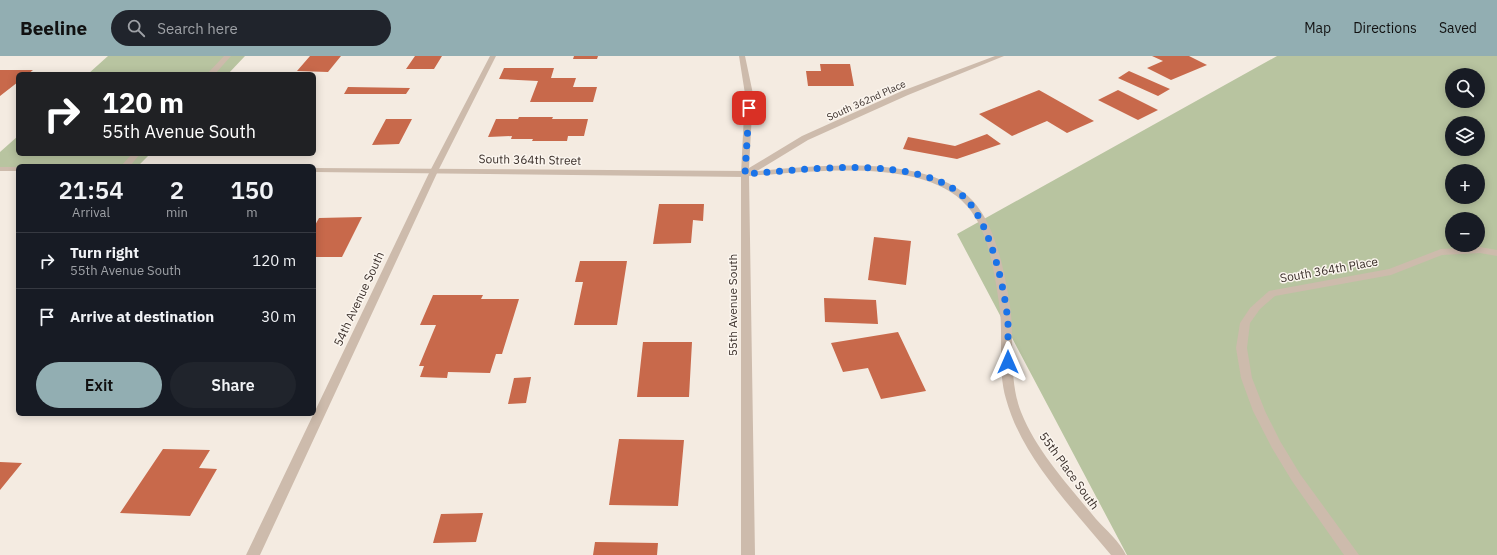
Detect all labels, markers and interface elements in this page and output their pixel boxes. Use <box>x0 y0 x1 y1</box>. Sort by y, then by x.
search box <box>111 10 391 46</box>
text: Beeline <box>20 16 87 40</box>
icon: search <box>125 17 147 39</box>
text: Search here <box>157 19 238 38</box>
text: Map <box>1304 19 1331 37</box>
text: Directions <box>1353 19 1417 37</box>
text: Saved <box>1439 19 1477 37</box>
map controls <box>1445 68 1485 252</box>
button: search <box>1445 68 1485 108</box>
street label: South 362nd Place <box>825 77 908 124</box>
text: 120 m <box>102 84 184 121</box>
icon: right <box>36 88 88 140</box>
pin <box>732 91 766 125</box>
icon: arrive <box>738 97 760 119</box>
button: layers <box>1445 116 1485 156</box>
text: 55th Avenue South <box>102 120 256 143</box>
street label: South 364th Street <box>479 151 582 168</box>
button: + <box>1445 164 1485 204</box>
text: 21:54 <box>58 174 124 206</box>
text: 2 <box>170 174 184 206</box>
text: 150 <box>230 174 274 206</box>
text: Arrival <box>72 204 110 221</box>
text: min <box>166 204 188 221</box>
text: m <box>246 204 258 221</box>
button: − <box>1445 212 1485 252</box>
text: Turn right <box>70 243 139 262</box>
street label: 54th Avenue South <box>330 249 387 348</box>
icon: right <box>36 250 58 272</box>
text: 120 m <box>252 251 296 270</box>
street label: South 364th Place <box>1279 253 1380 286</box>
street label: 55th Avenue South <box>725 254 740 356</box>
text: 55th Avenue South <box>70 262 181 279</box>
icon: arrive <box>36 306 58 328</box>
text: Arrive at destination <box>70 307 214 326</box>
text: 30 m <box>261 307 296 326</box>
position arrow <box>987 341 1029 383</box>
button: Exit <box>36 362 162 408</box>
button: Share <box>170 362 296 408</box>
street label: 55th Place South <box>1036 429 1103 512</box>

